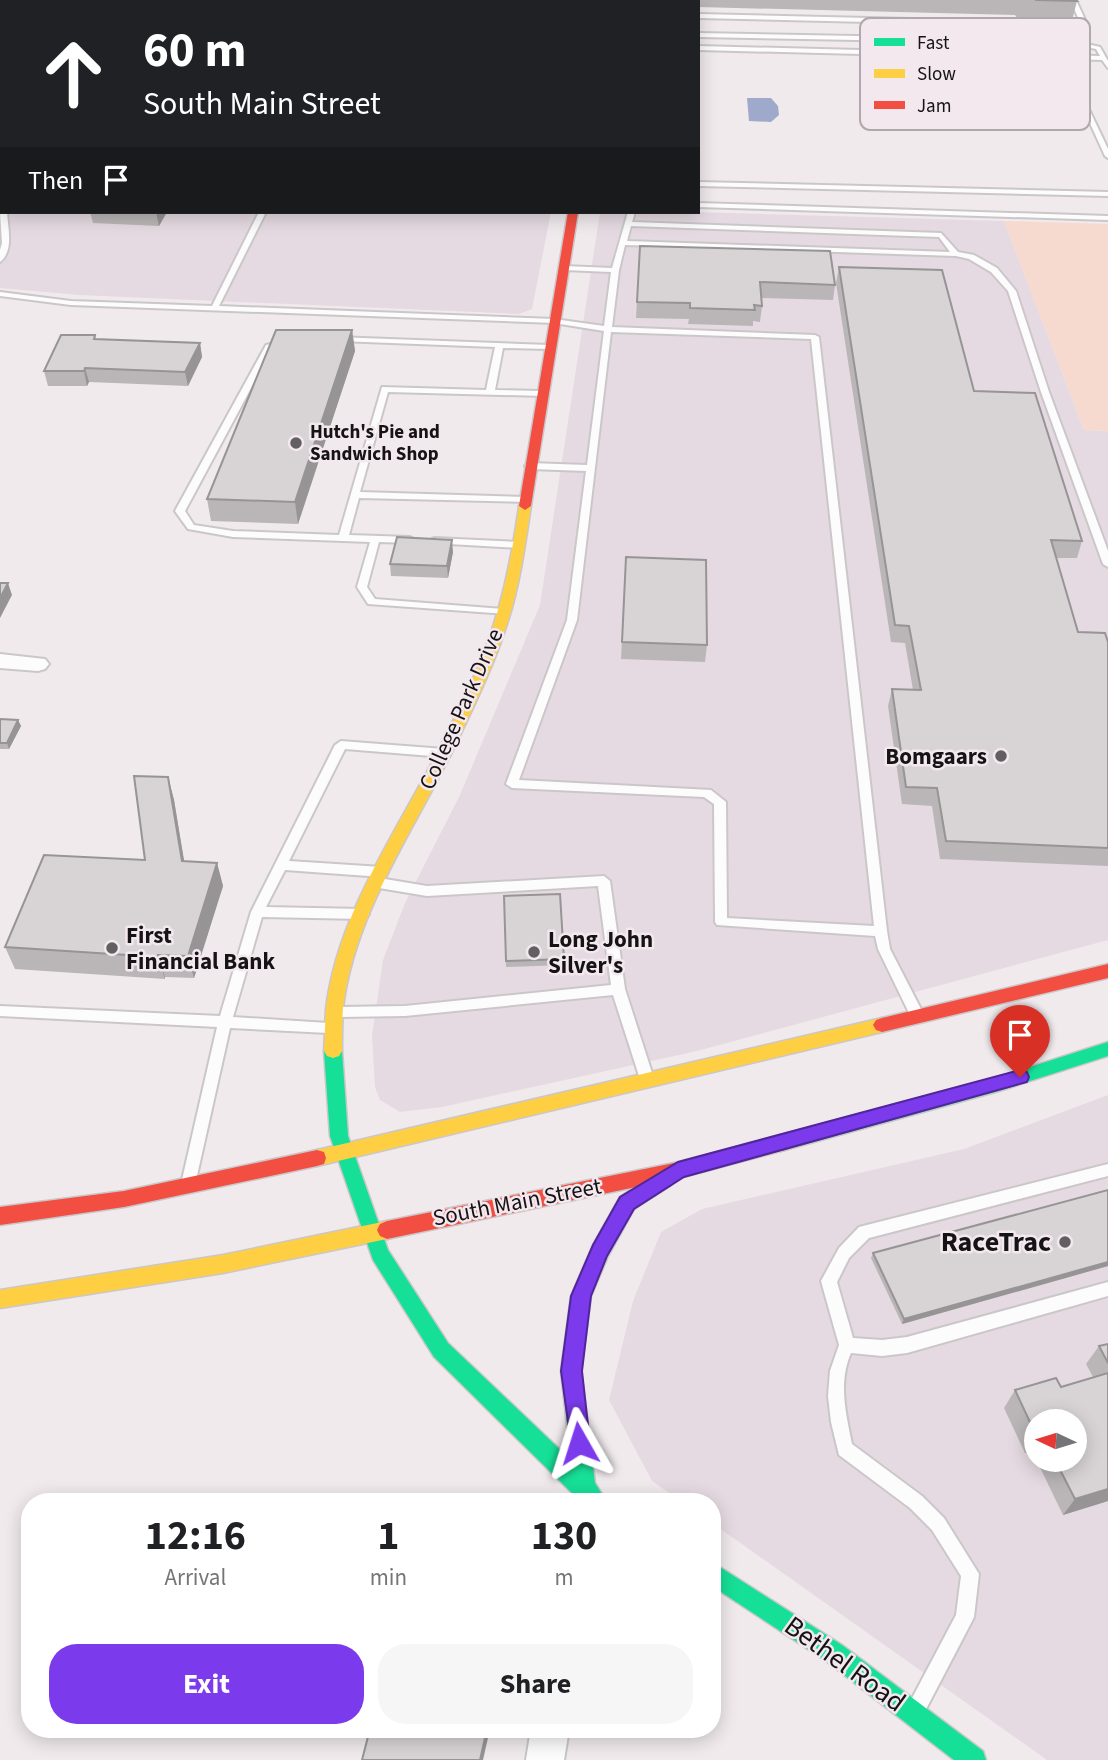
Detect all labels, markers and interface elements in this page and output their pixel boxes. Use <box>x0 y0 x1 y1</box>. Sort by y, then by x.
text: 60 m <box>143 16 247 86</box>
legend <box>860 18 1090 130</box>
icon: ahead <box>28 28 119 119</box>
text: Fast <box>917 30 950 57</box>
text: Slow <box>917 61 956 88</box>
text: South Main Street <box>143 81 381 127</box>
text: Jam <box>917 93 951 120</box>
icon: arrive <box>97 161 135 199</box>
text: Then <box>28 162 83 199</box>
place label: Hutch's Pie and Sandwich Shop <box>310 419 440 468</box>
marker: Hutch's Pie and Sandwich Shop <box>288 435 304 451</box>
street label: College Park Drive <box>411 623 511 795</box>
place label: Bomgaars <box>885 740 987 773</box>
marker: Bomgaars <box>993 748 1009 764</box>
place label: First Financial Bank <box>126 919 275 978</box>
place label: Long John Silver's <box>548 923 653 982</box>
marker: First Financial Bank <box>104 940 120 956</box>
marker: Long John Silver's <box>526 944 542 960</box>
pin <box>990 1005 1050 1077</box>
icon: arrive <box>1001 1016 1039 1054</box>
street label: South Main Street <box>430 1169 604 1235</box>
place label: RaceTrac <box>941 1222 1051 1262</box>
marker: RaceTrac <box>1057 1234 1073 1250</box>
position arrow <box>542 1406 616 1480</box>
north arrow <box>1024 1409 1087 1472</box>
map controls <box>1024 1409 1087 1472</box>
text: 12:16 <box>145 1506 246 1566</box>
text: 1 <box>377 1506 399 1566</box>
text: 130 <box>531 1506 597 1566</box>
text: Arrival <box>164 1561 226 1594</box>
text: min <box>370 1561 407 1594</box>
text: m <box>554 1561 574 1594</box>
street label: Bethel Road <box>776 1606 914 1722</box>
button: Exit <box>49 1644 364 1724</box>
button: Share <box>378 1644 693 1724</box>

